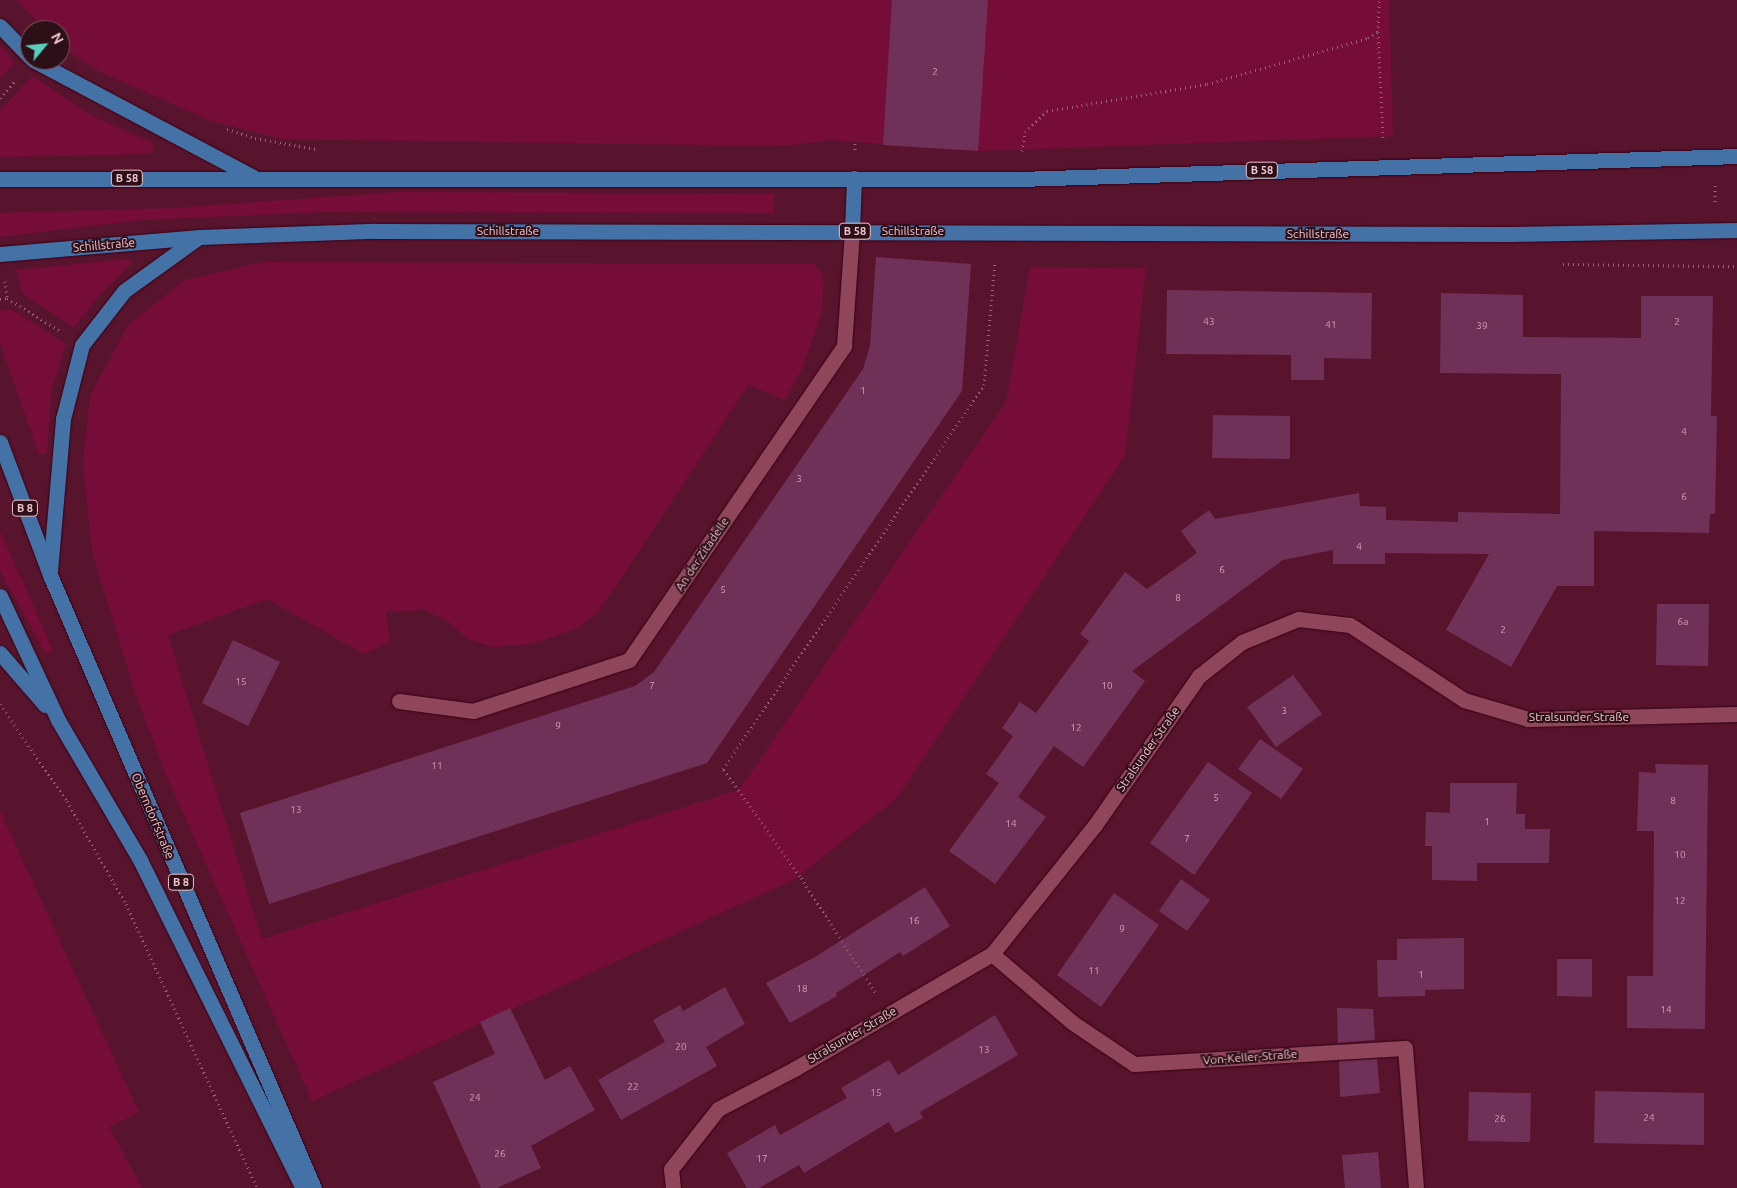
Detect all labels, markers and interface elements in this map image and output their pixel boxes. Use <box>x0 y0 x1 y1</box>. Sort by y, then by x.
north arrow <box>20 20 70 70</box>
text: N <box>48 30 67 47</box>
house number: 2 <box>932 66 938 78</box>
road number: B 58 <box>1246 162 1278 178</box>
road number: B 58 <box>111 170 143 187</box>
road number: B 58 <box>839 222 871 240</box>
street label: Schillstraße <box>477 224 539 238</box>
street label: Schillstraße <box>882 224 944 238</box>
street label: Schillstraße <box>1287 227 1349 241</box>
street label: Schillstraße <box>72 235 136 255</box>
house number: 43 <box>1203 316 1215 328</box>
house number: 2 <box>1674 316 1680 328</box>
house number: 41 <box>1325 319 1337 331</box>
house number: 39 <box>1476 320 1488 332</box>
house number: 1 <box>860 385 866 397</box>
house number: 4 <box>1681 426 1687 438</box>
house number: 3 <box>796 473 802 485</box>
house number: 6 <box>1681 491 1687 503</box>
road number: B 8 <box>11 499 39 516</box>
street label: An der Zitadelle <box>672 514 732 594</box>
house number: 4 <box>1356 541 1362 553</box>
house number: 6 <box>1219 564 1225 576</box>
house number: 5 <box>720 584 726 596</box>
house number: 8 <box>1175 592 1181 604</box>
house number: 6a <box>1678 616 1688 628</box>
house number: 2 <box>1500 624 1506 636</box>
house number: 15 <box>235 676 247 688</box>
house number: 7 <box>649 680 655 692</box>
house number: 10 <box>1101 680 1113 692</box>
street label: Stralsunder Straße <box>1113 704 1183 794</box>
house number: 3 <box>1281 705 1287 717</box>
street label: Stralsunder Straße <box>1529 710 1629 724</box>
house number: 9 <box>555 720 561 732</box>
house number: 12 <box>1070 722 1082 734</box>
house number: 11 <box>431 760 443 772</box>
street label: Oberndorfstraße <box>128 771 178 861</box>
house number: 5 <box>1213 792 1219 804</box>
house number: 8 <box>1670 795 1676 807</box>
house number: 13 <box>290 804 302 816</box>
house number: 1 <box>1484 816 1490 828</box>
house number: 14 <box>1005 818 1017 830</box>
house number: 7 <box>1184 833 1190 845</box>
house number: 10 <box>1674 849 1686 861</box>
road number: B 8 <box>167 874 195 890</box>
house number: 12 <box>1674 895 1686 907</box>
house number: 16 <box>908 915 920 927</box>
house number: 9 <box>1119 923 1125 935</box>
house number: 11 <box>1088 965 1100 977</box>
house number: 1 <box>1418 969 1424 981</box>
house number: 18 <box>796 983 808 995</box>
street label: Stralsunder Straße <box>805 1004 899 1066</box>
house number: 14 <box>1660 1004 1672 1016</box>
house number: 20 <box>675 1041 687 1053</box>
house number: 13 <box>978 1044 990 1056</box>
street label: Von-Keller-Straße <box>1202 1047 1298 1067</box>
house number: 22 <box>627 1081 639 1093</box>
house number: 15 <box>870 1087 882 1099</box>
house number: 24 <box>469 1092 481 1104</box>
house number: 24 <box>1643 1112 1655 1124</box>
house number: 26 <box>1494 1113 1506 1125</box>
house number: 26 <box>494 1148 506 1160</box>
house number: 17 <box>756 1153 768 1165</box>

